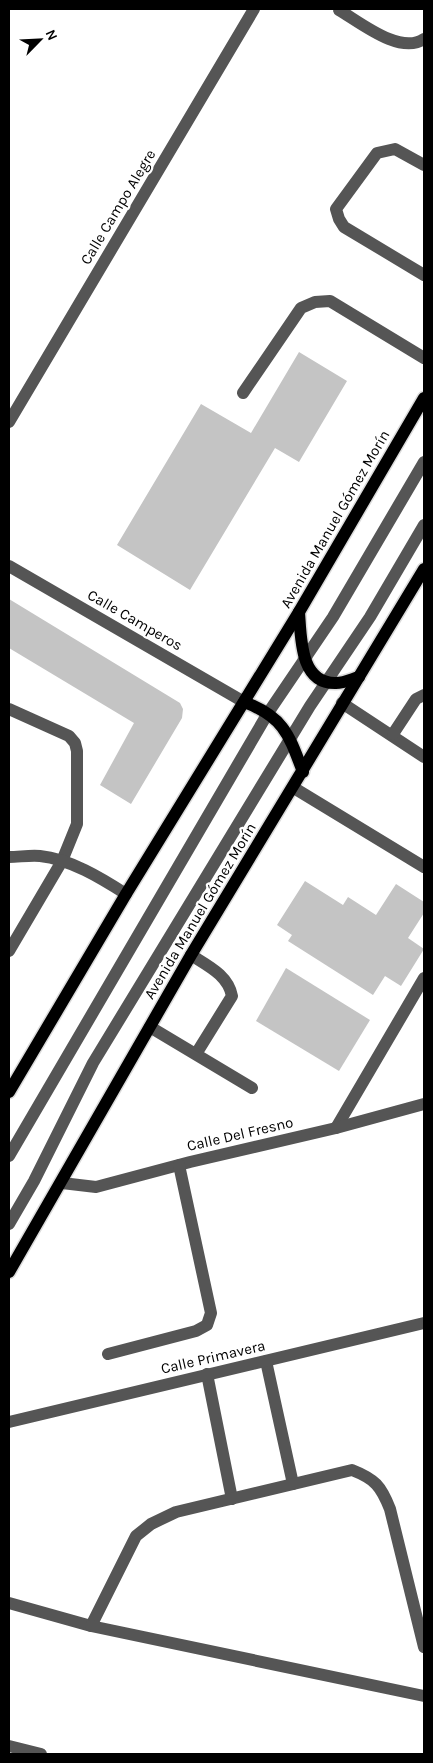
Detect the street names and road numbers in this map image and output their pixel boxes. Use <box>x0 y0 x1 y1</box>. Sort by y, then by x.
street label: Calle Campo Alegre <box>76 146 160 268</box>
street label: Avenida Manuel Gómez Morín <box>277 427 393 611</box>
street label: Calle Camperos <box>84 586 186 654</box>
street label: Avenida Manuel Gómez Morín <box>140 820 260 1002</box>
street label: Calle Del Fresno <box>185 1113 295 1155</box>
street label: Calle Primavera <box>159 1336 267 1378</box>

